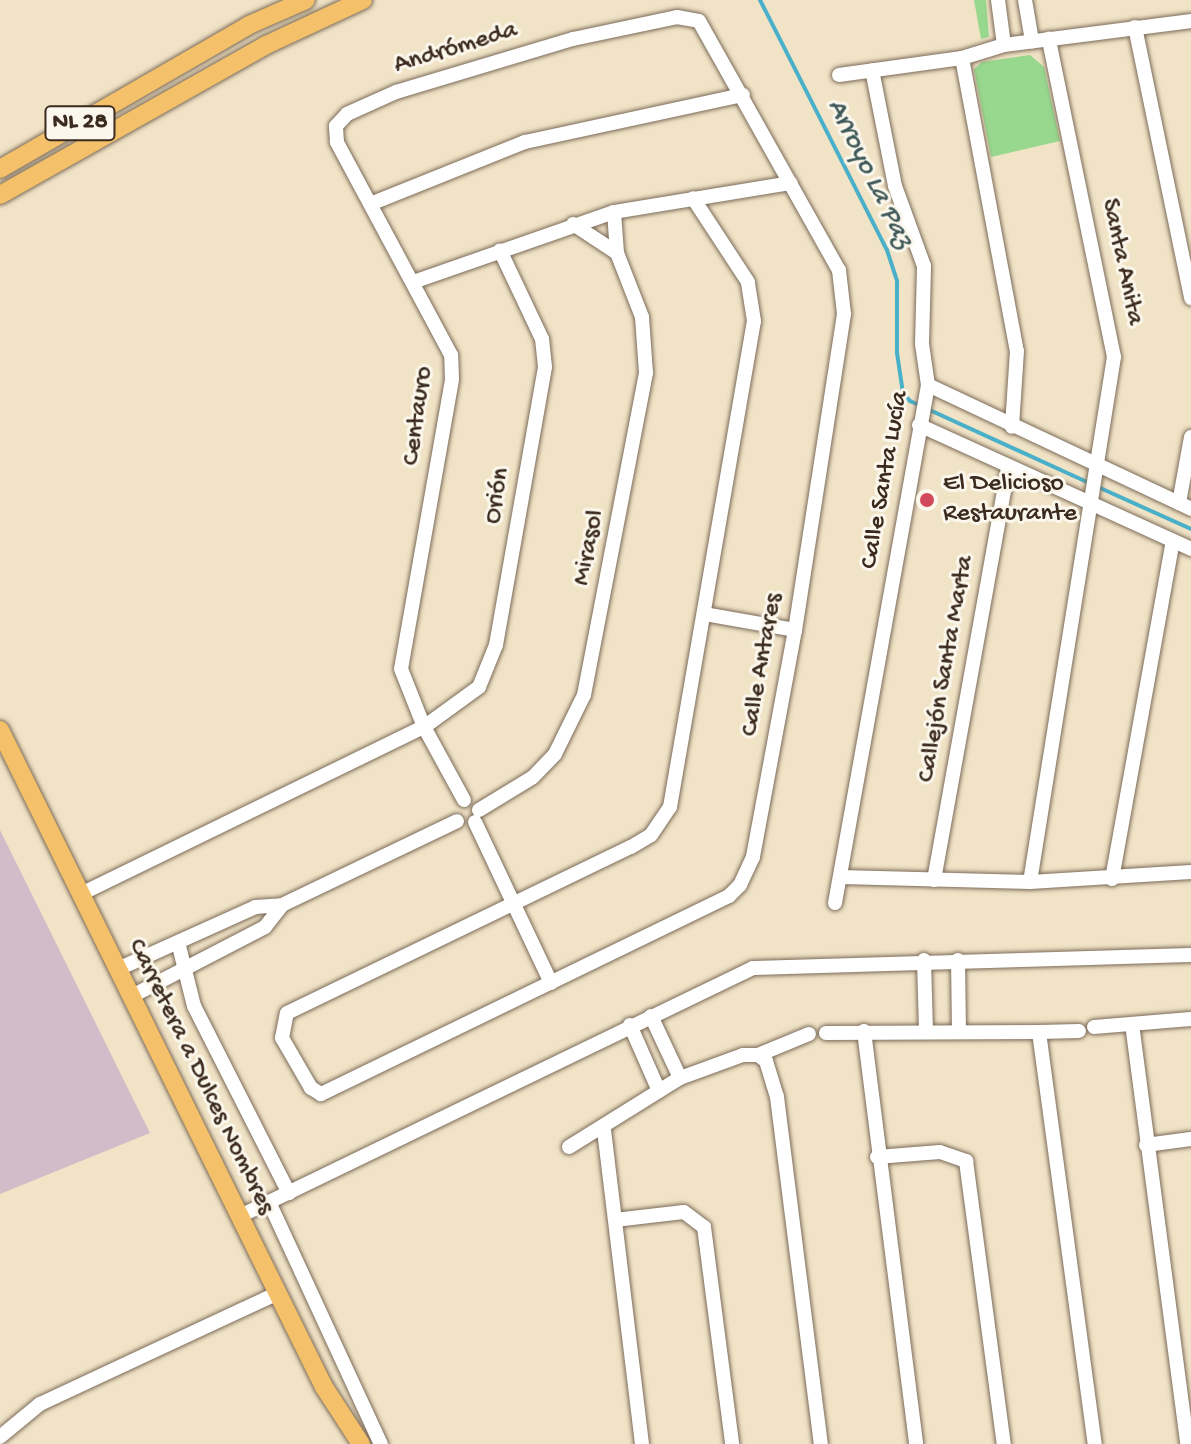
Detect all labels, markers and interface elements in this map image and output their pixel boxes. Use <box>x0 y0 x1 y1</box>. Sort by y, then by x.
street label: Andrómeda <box>391 15 521 83</box>
water label: Arroyo La Paz <box>818 94 920 254</box>
road number: NL 28 <box>44 103 116 143</box>
street label: Santa Anita <box>1092 196 1150 328</box>
street label: Centauro <box>397 364 441 468</box>
street label: Calle Santa Lucía <box>855 389 917 571</box>
street label: Orión <box>478 466 518 526</box>
place label: El Delicioso Restaurante <box>943 469 1077 530</box>
marker: El Delicioso Restaurante <box>918 491 936 509</box>
street label: Mirasol <box>567 508 613 588</box>
street label: Callejón Santa Marta <box>912 553 982 785</box>
street label: Calle Antares <box>735 591 791 739</box>
street label: Carretera a Dulces Nombres <box>120 934 280 1220</box>

